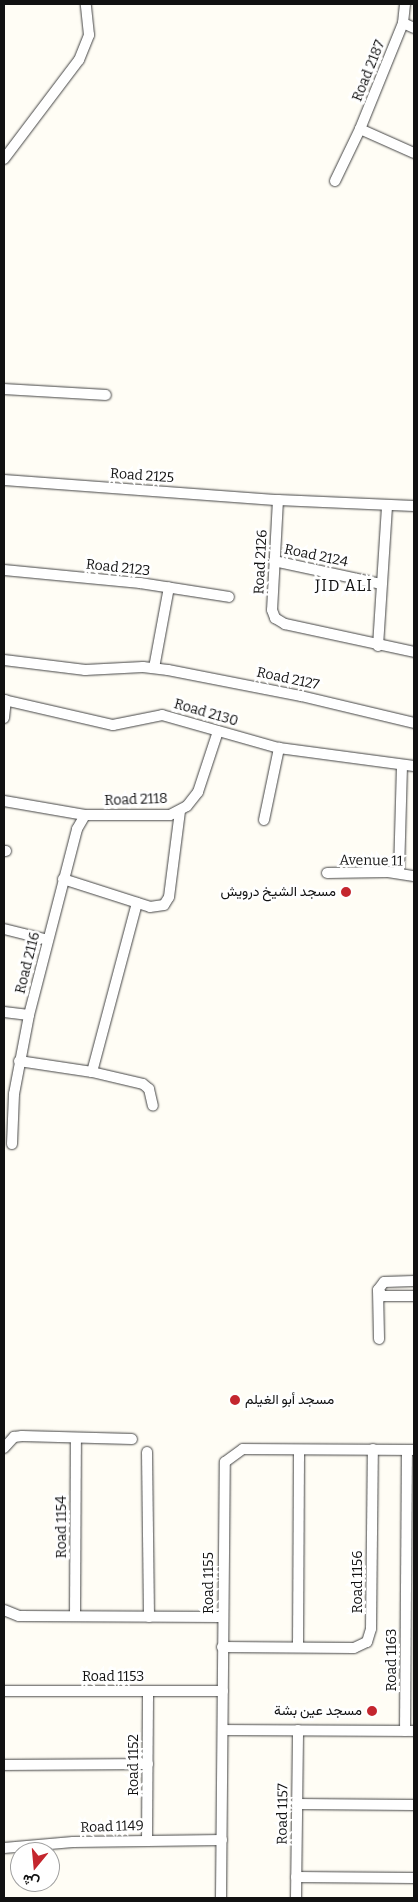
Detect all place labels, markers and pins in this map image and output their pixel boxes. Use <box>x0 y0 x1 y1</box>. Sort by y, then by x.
place label: مسجد الشيخ درويش <box>220 884 336 900</box>
marker: مسجد الشيخ درويش <box>340 886 352 898</box>
place label: مسجد أبو الغيلم <box>245 1392 334 1408</box>
marker: مسجد أبو الغيلم <box>229 1394 241 1406</box>
place label: مسجد عين بشة <box>274 1703 362 1719</box>
marker: مسجد عين بشة <box>366 1705 378 1717</box>

